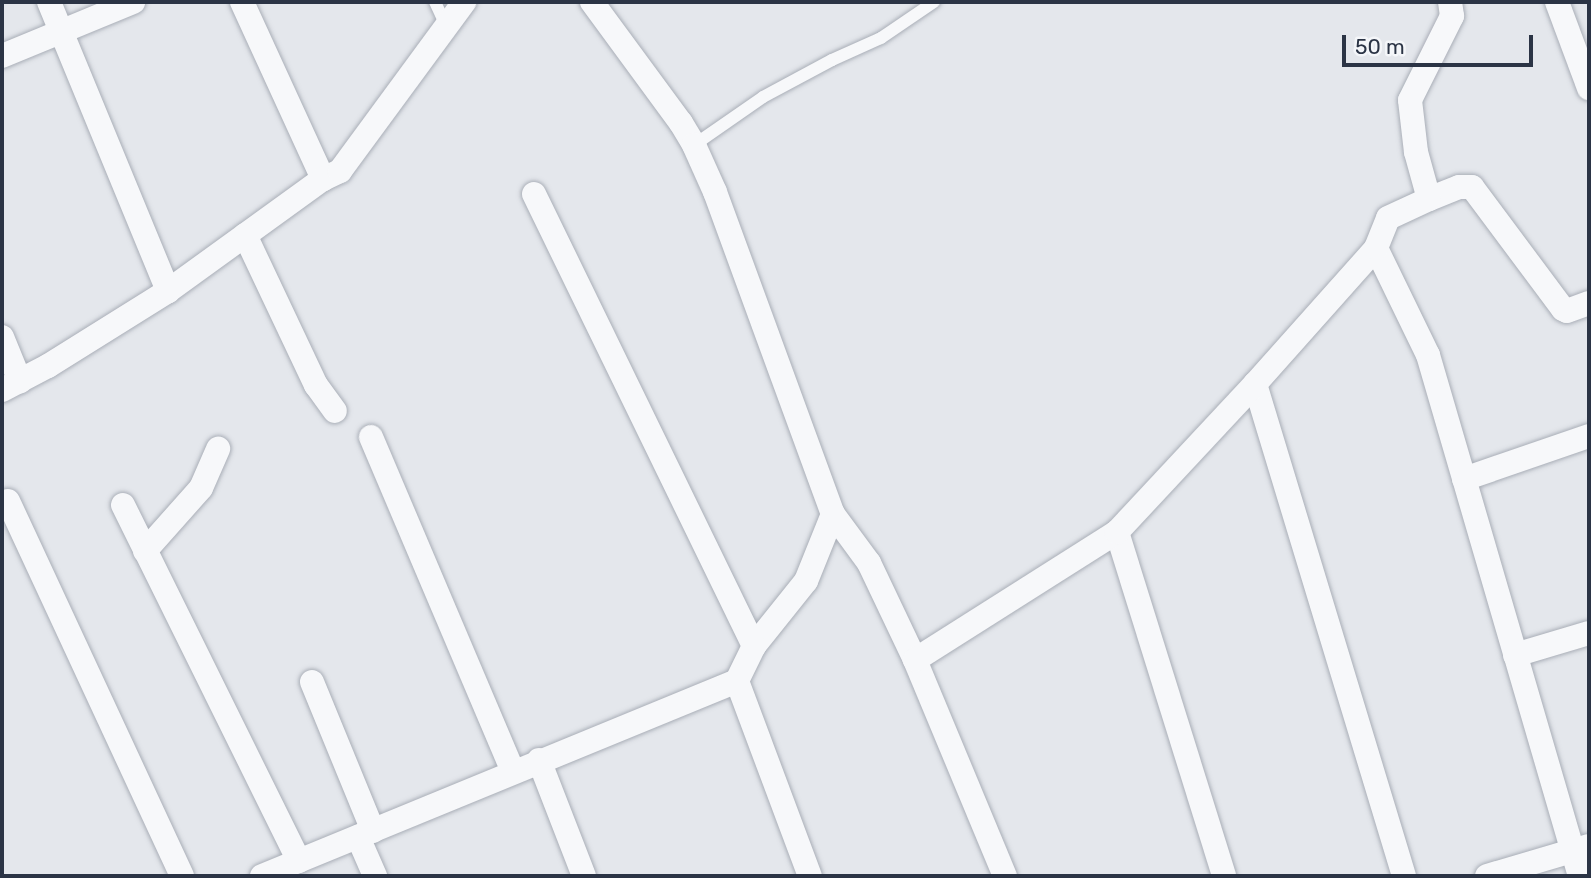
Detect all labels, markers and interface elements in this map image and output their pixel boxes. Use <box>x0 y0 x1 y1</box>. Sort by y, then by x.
scale bar <box>1346 21 1537 65</box>
text: 50 m <box>1355 34 1405 59</box>

